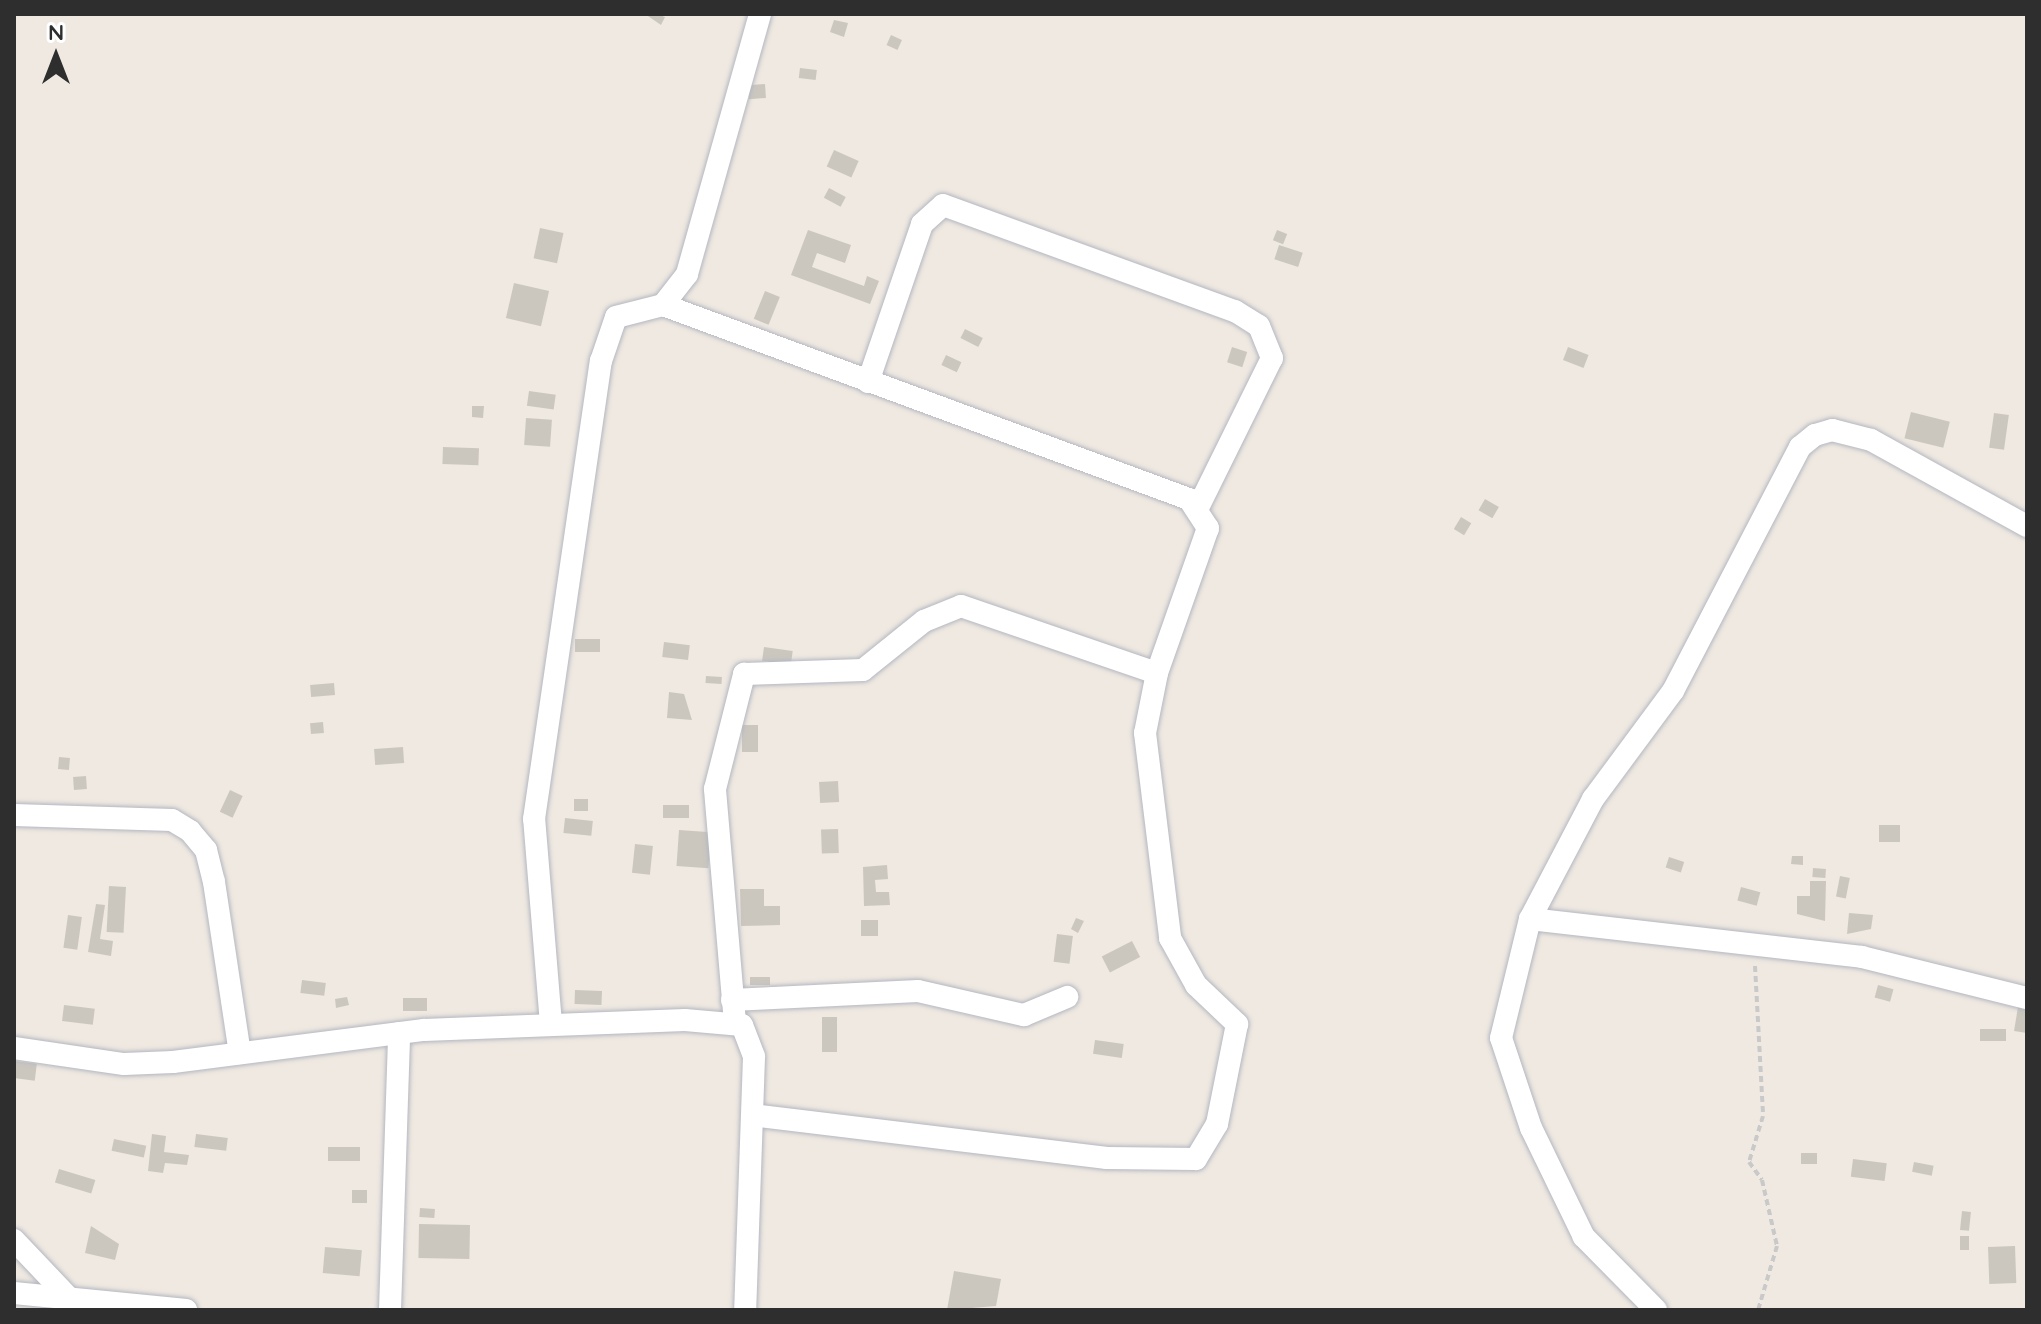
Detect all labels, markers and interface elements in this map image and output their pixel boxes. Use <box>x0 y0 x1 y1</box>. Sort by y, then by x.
north arrow <box>16 16 96 96</box>
text: N <box>48 18 64 46</box>

